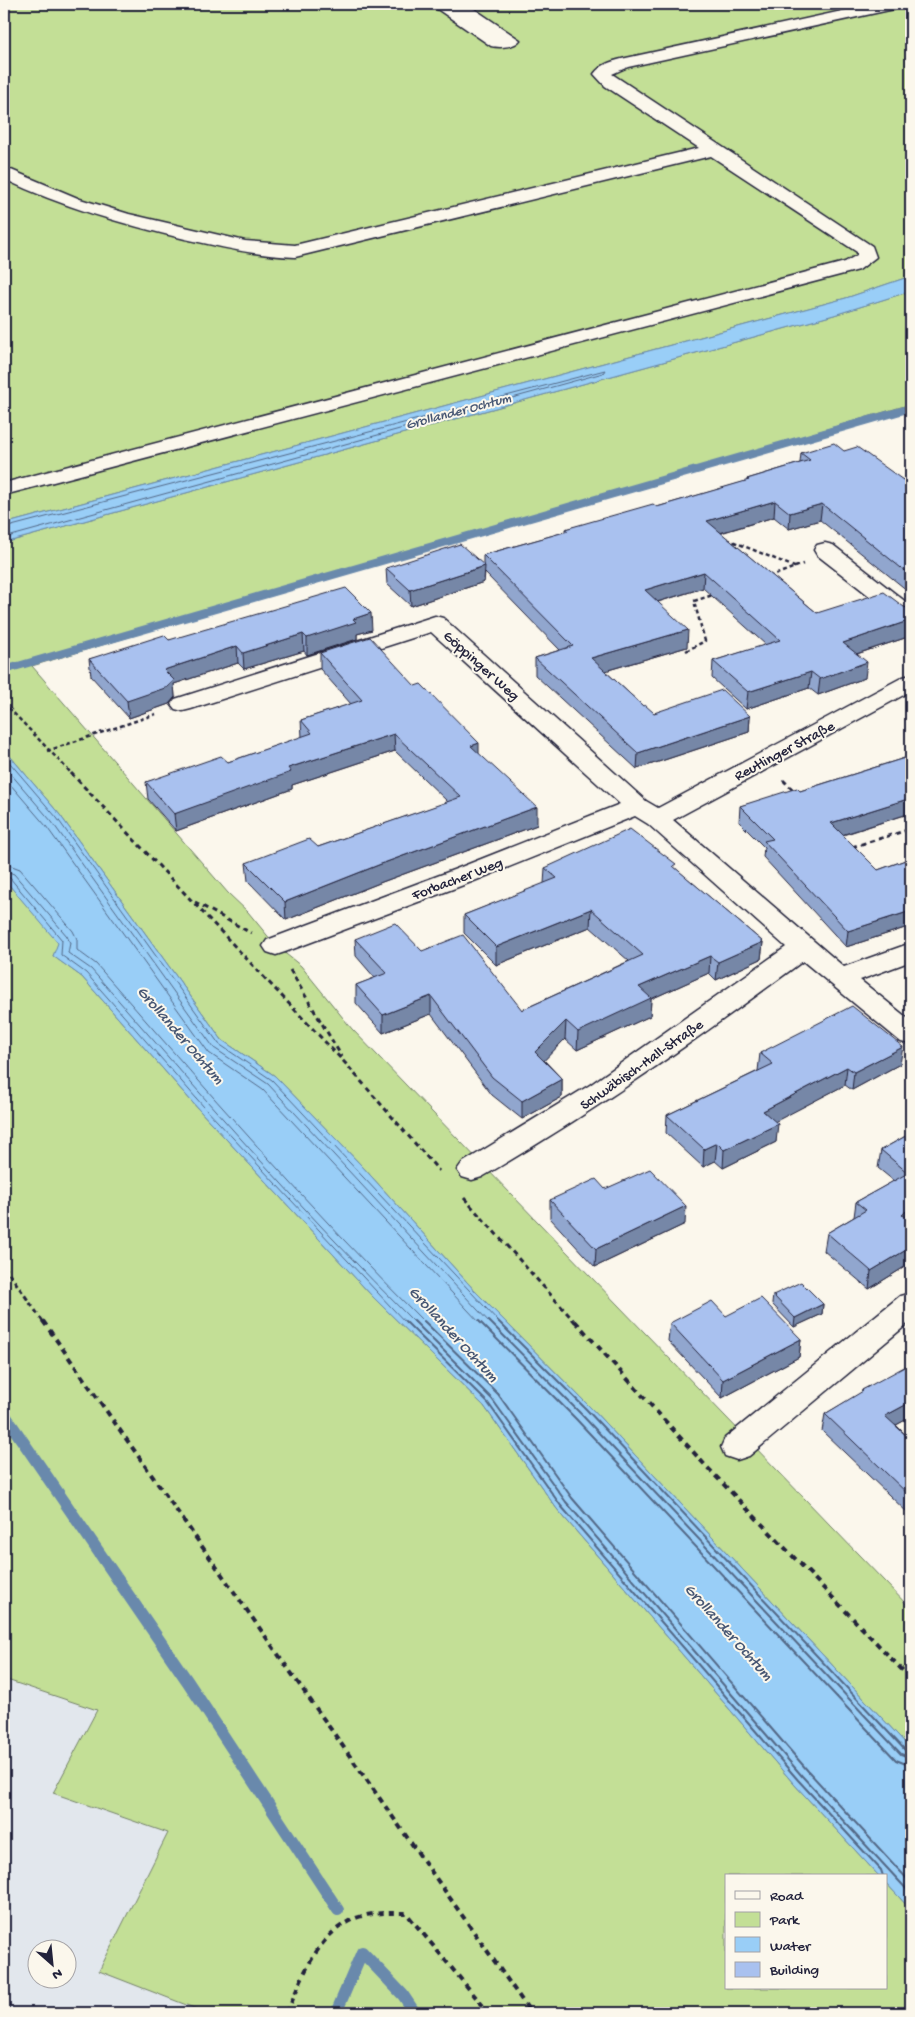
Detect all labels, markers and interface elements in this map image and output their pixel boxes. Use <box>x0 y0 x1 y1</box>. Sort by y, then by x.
water label: Grollander Ochtum <box>404 390 513 435</box>
street label: Göppinger Weg <box>439 627 523 705</box>
street label: Reutlinger Straße <box>732 718 838 786</box>
street label: Forbacher Weg <box>409 854 506 906</box>
water label: Grollander Ochtum <box>132 983 228 1090</box>
street label: Schwäbisch-Hall-Straße <box>577 1016 707 1115</box>
water label: Grollander Ochtum <box>403 1284 502 1388</box>
water label: Grollander Ochtum <box>679 1581 776 1686</box>
legend <box>725 1874 888 1990</box>
text: Road <box>770 1888 804 1906</box>
text: Park <box>769 1912 800 1930</box>
text: Water <box>770 1938 812 1956</box>
north arrow <box>28 1940 78 1990</box>
text: Building <box>769 1962 819 1980</box>
text: N <box>49 1964 65 1983</box>

